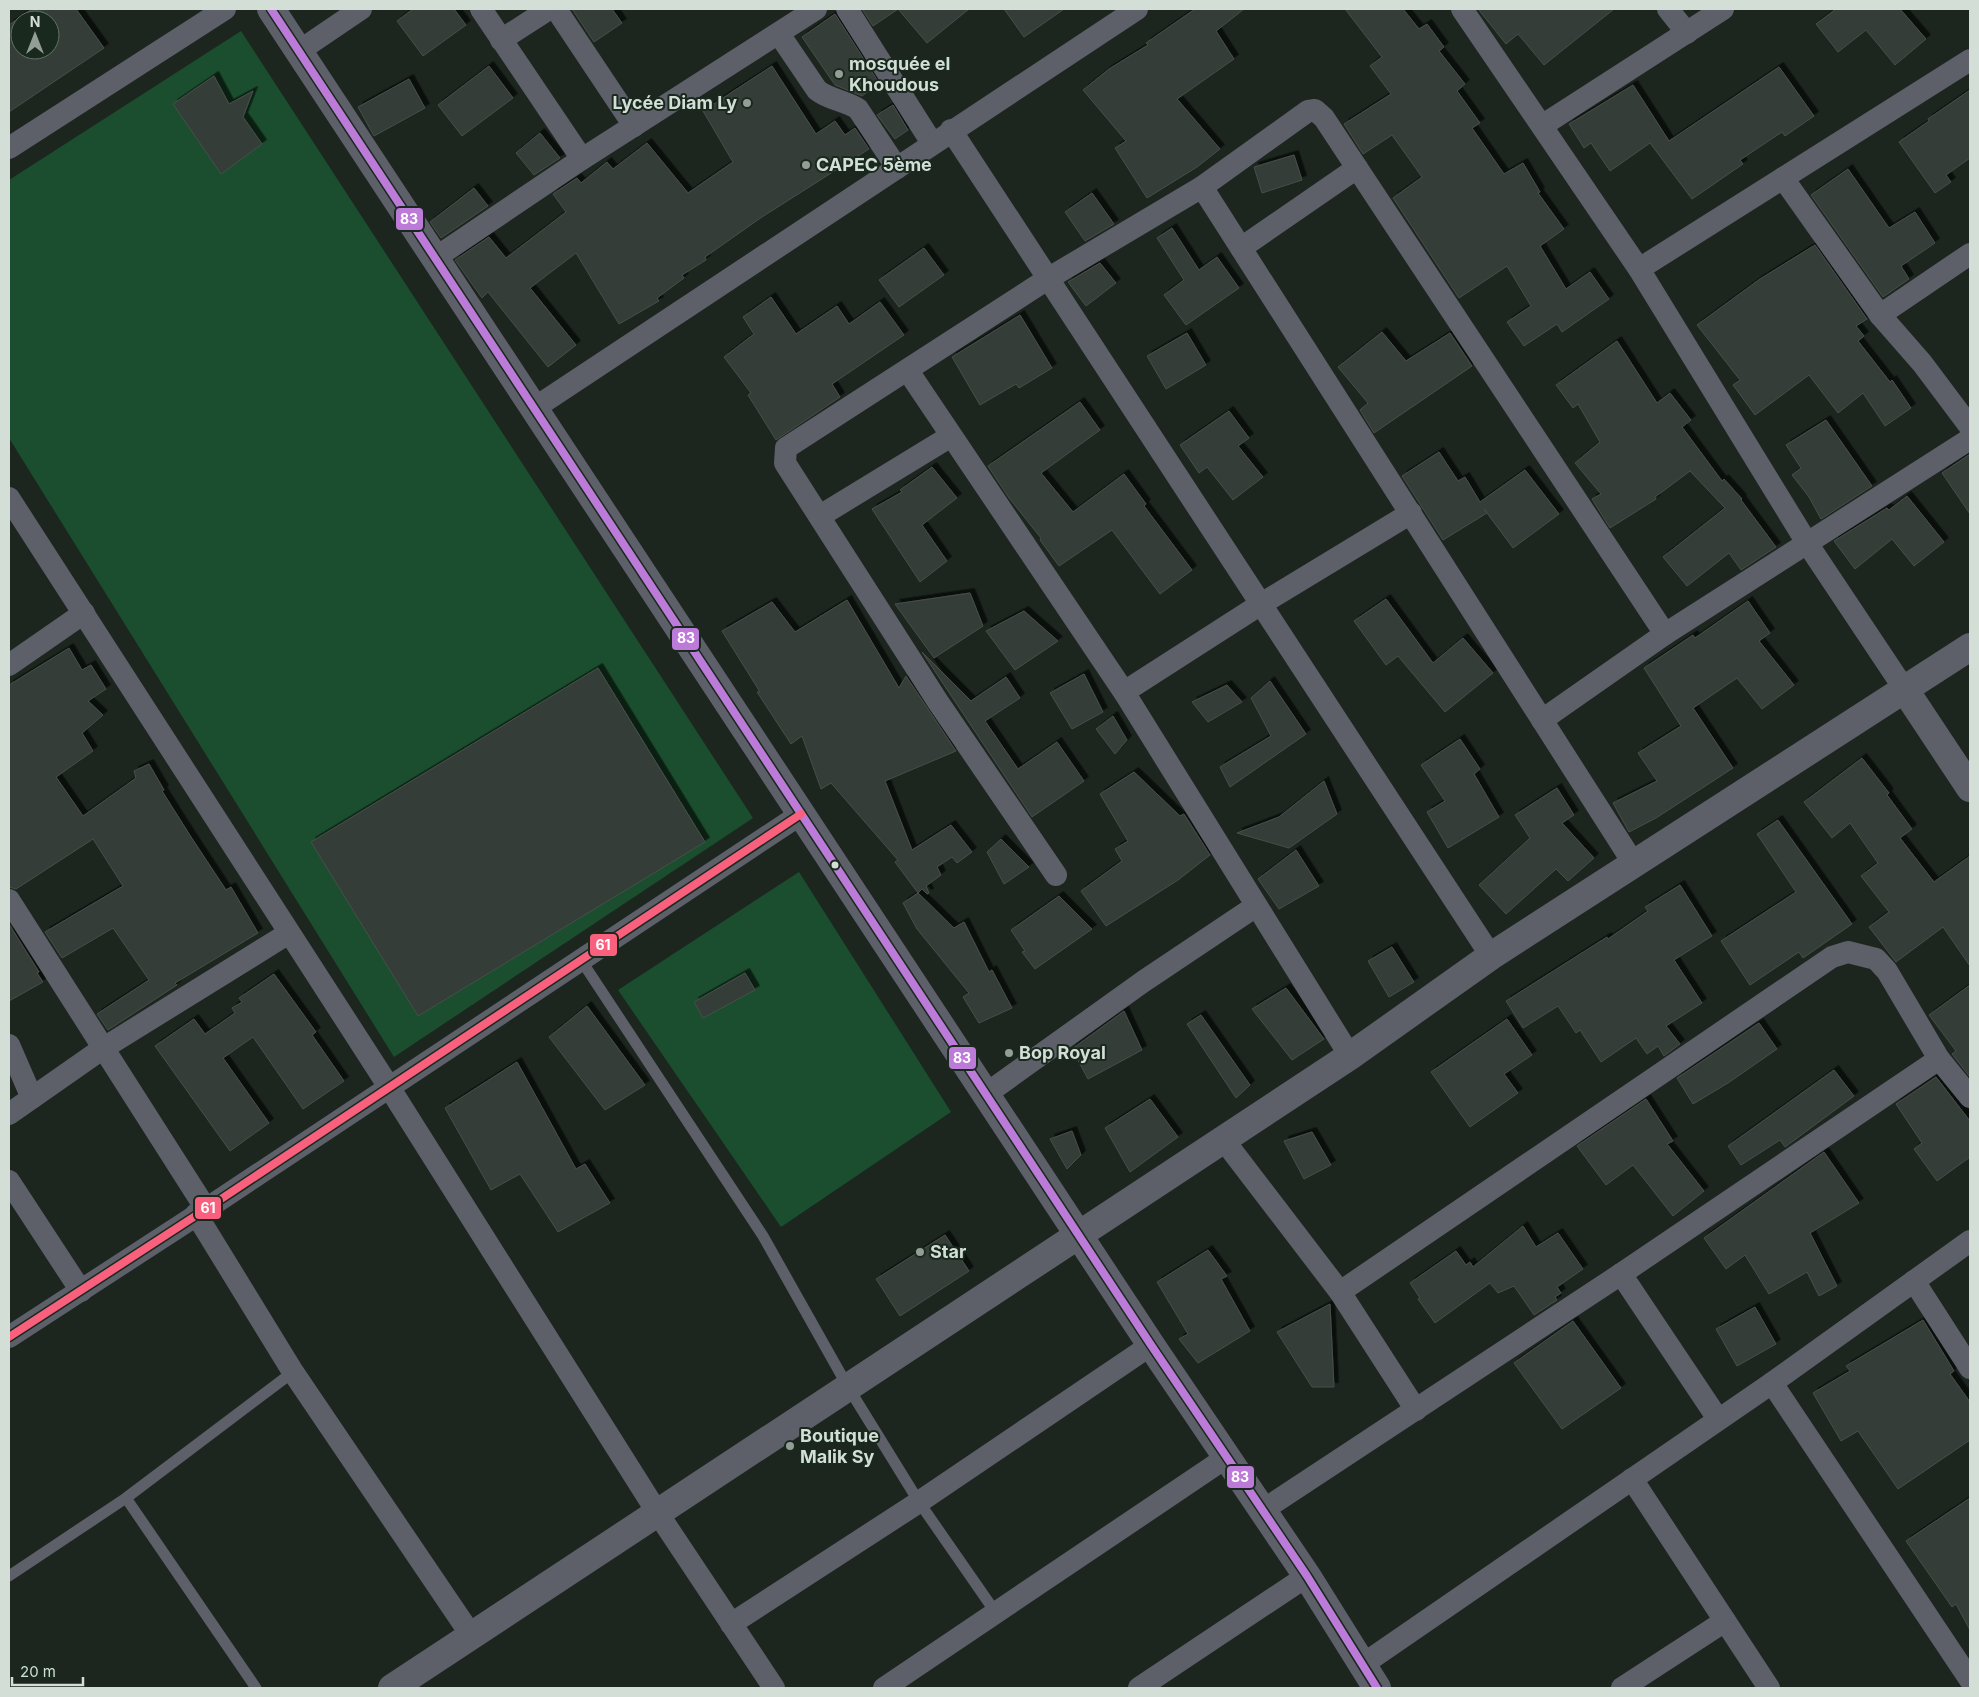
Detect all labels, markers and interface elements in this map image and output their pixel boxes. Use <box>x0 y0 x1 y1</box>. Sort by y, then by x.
north arrow <box>10 10 60 60</box>
text: N <box>30 13 40 30</box>
place label: mosquée el Khoudous <box>849 53 950 95</box>
marker: mosquée el Khoudous <box>833 68 845 80</box>
place label: Lycée Diam Ly <box>612 92 737 113</box>
marker: Lycée Diam Ly <box>741 97 753 109</box>
place label: CAPEC 5ème <box>816 154 932 175</box>
marker: CAPEC 5ème <box>800 159 812 171</box>
line badge: 83 <box>395 207 424 231</box>
text: 83 <box>400 210 418 227</box>
line badge: 83 <box>671 627 700 651</box>
text: 83 <box>677 629 695 646</box>
unlabelled marker <box>830 860 840 870</box>
line badge: 61 <box>589 933 618 957</box>
text: 61 <box>595 936 611 953</box>
place label: Bop Royal <box>1019 1042 1106 1063</box>
line badge: 83 <box>948 1046 977 1070</box>
marker: Bop Royal <box>1003 1047 1015 1059</box>
text: 83 <box>953 1049 971 1066</box>
line badge: 61 <box>194 1196 222 1220</box>
text: 61 <box>200 1199 216 1216</box>
place label: Star <box>930 1241 966 1262</box>
marker: Star <box>914 1246 926 1258</box>
place label: Boutique Malik Sy <box>800 1425 879 1467</box>
marker: Boutique Malik Sy <box>784 1440 796 1452</box>
line badge: 83 <box>1226 1465 1255 1489</box>
text: 83 <box>1231 1468 1249 1485</box>
scale bar <box>12 1654 84 1686</box>
text: 20 m <box>20 1662 56 1681</box>

